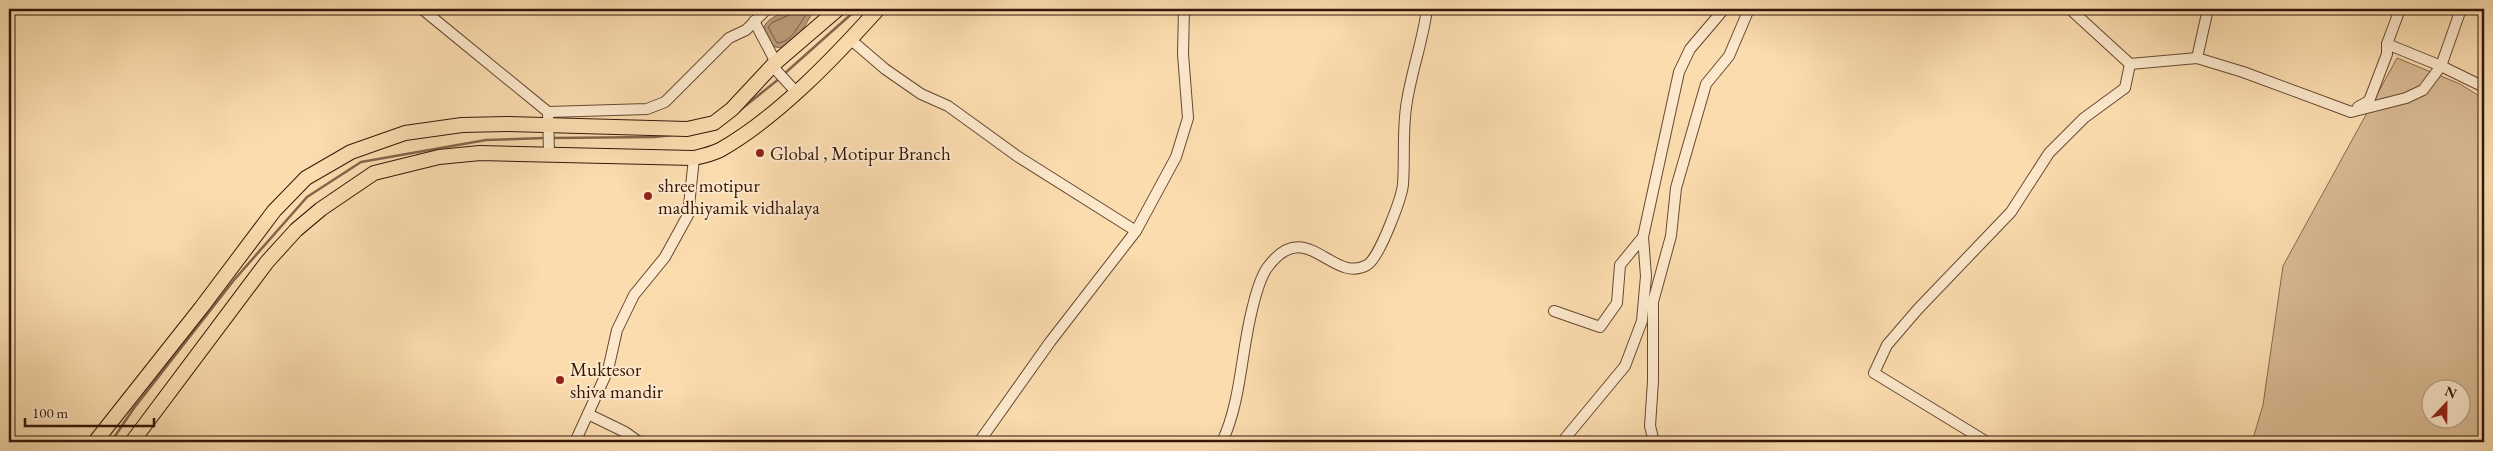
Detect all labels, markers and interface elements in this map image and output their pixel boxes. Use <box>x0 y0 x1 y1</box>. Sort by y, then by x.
place label: Global , Motipur Branch <box>770 141 951 166</box>
marker: Global , Motipur Branch <box>754 147 766 159</box>
place label: shree motipur madhiyamik vidhalaya <box>658 173 820 220</box>
marker: shree motipur madhiyamik vidhalaya <box>642 190 654 202</box>
place label: Muktesor shiva mandir <box>570 357 664 404</box>
marker: Muktesor shiva mandir <box>554 374 566 386</box>
north arrow <box>2420 378 2470 428</box>
text: N <box>2442 381 2460 403</box>
scale bar <box>25 396 154 428</box>
text: 100 m <box>32 403 69 422</box>

